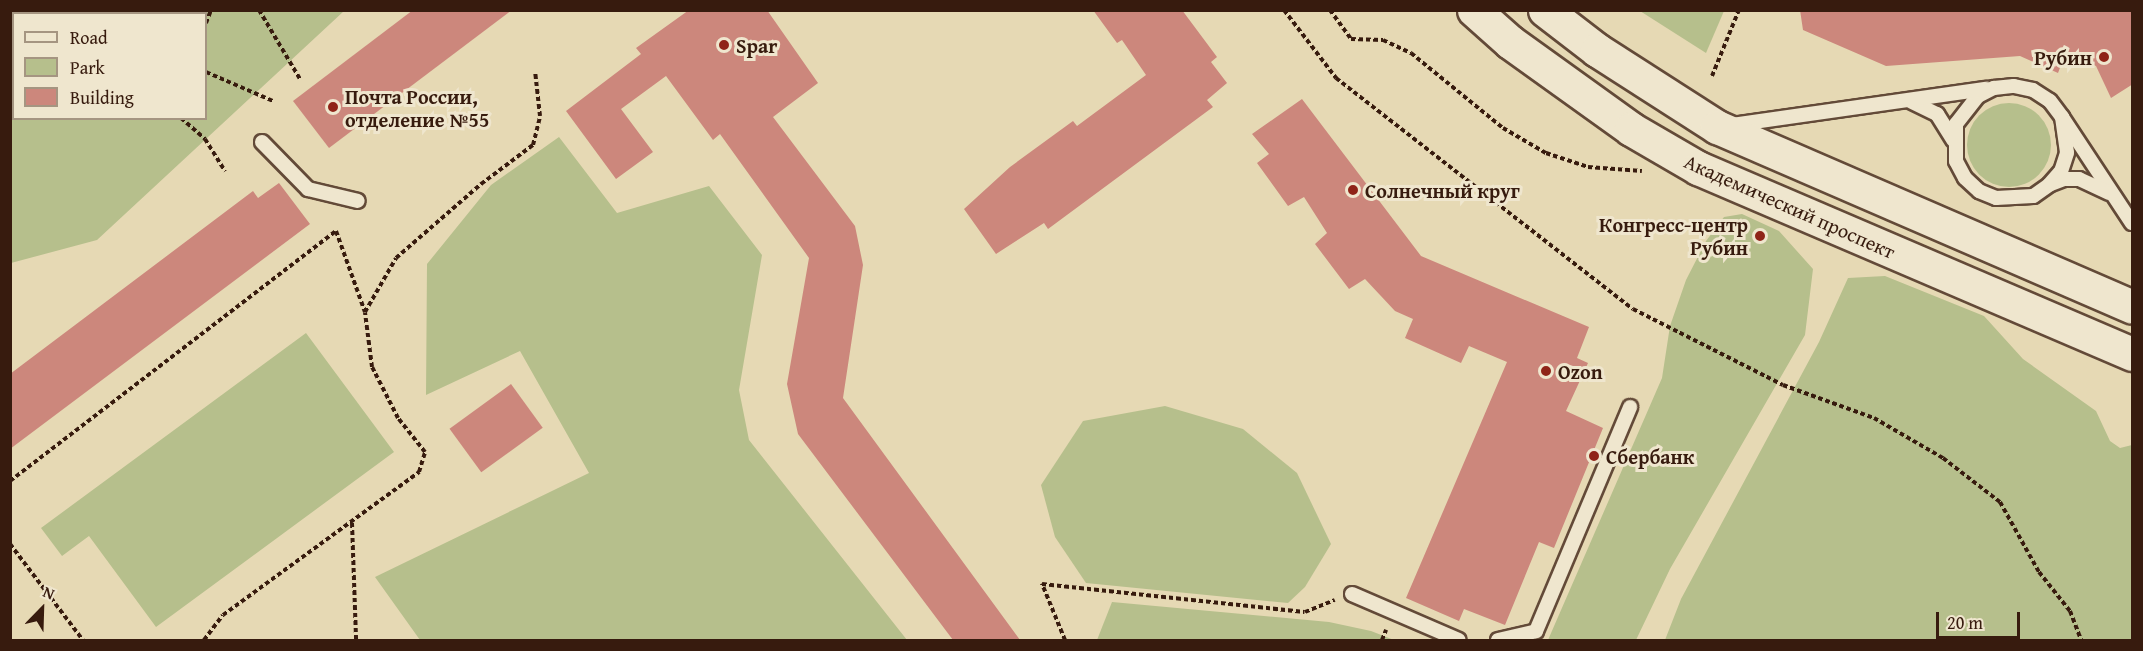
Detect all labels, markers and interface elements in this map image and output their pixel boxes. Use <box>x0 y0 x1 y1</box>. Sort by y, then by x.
legend <box>12 12 207 120</box>
text: Road <box>70 24 108 51</box>
place label: Spar <box>736 33 777 57</box>
marker: Spar <box>717 38 731 52</box>
place label: Рубин <box>2034 45 2092 69</box>
marker: Рубин <box>2097 50 2111 64</box>
text: Park <box>70 54 105 81</box>
text: Building <box>70 84 134 111</box>
place label: Почта России, отделение №55 <box>345 84 489 131</box>
marker: Почта России, отделение №55 <box>326 100 340 114</box>
street label: Академический проспект <box>1681 149 1899 263</box>
place label: Солнечный круг <box>1365 178 1520 202</box>
marker: Солнечный круг <box>1346 183 1360 197</box>
place label: Конгресс-центр Рубин <box>1599 213 1748 260</box>
marker: Конгресс-центр Рубин <box>1753 229 1767 243</box>
place label: Ozon <box>1558 359 1603 383</box>
marker: Ozon <box>1539 364 1553 378</box>
place label: Сбербанк <box>1606 444 1694 468</box>
marker: Сбербанк <box>1587 449 1601 463</box>
north arrow <box>12 579 72 639</box>
text: N <box>39 579 59 606</box>
scale bar <box>1939 600 2023 638</box>
text: 20 m <box>1947 609 1983 636</box>

